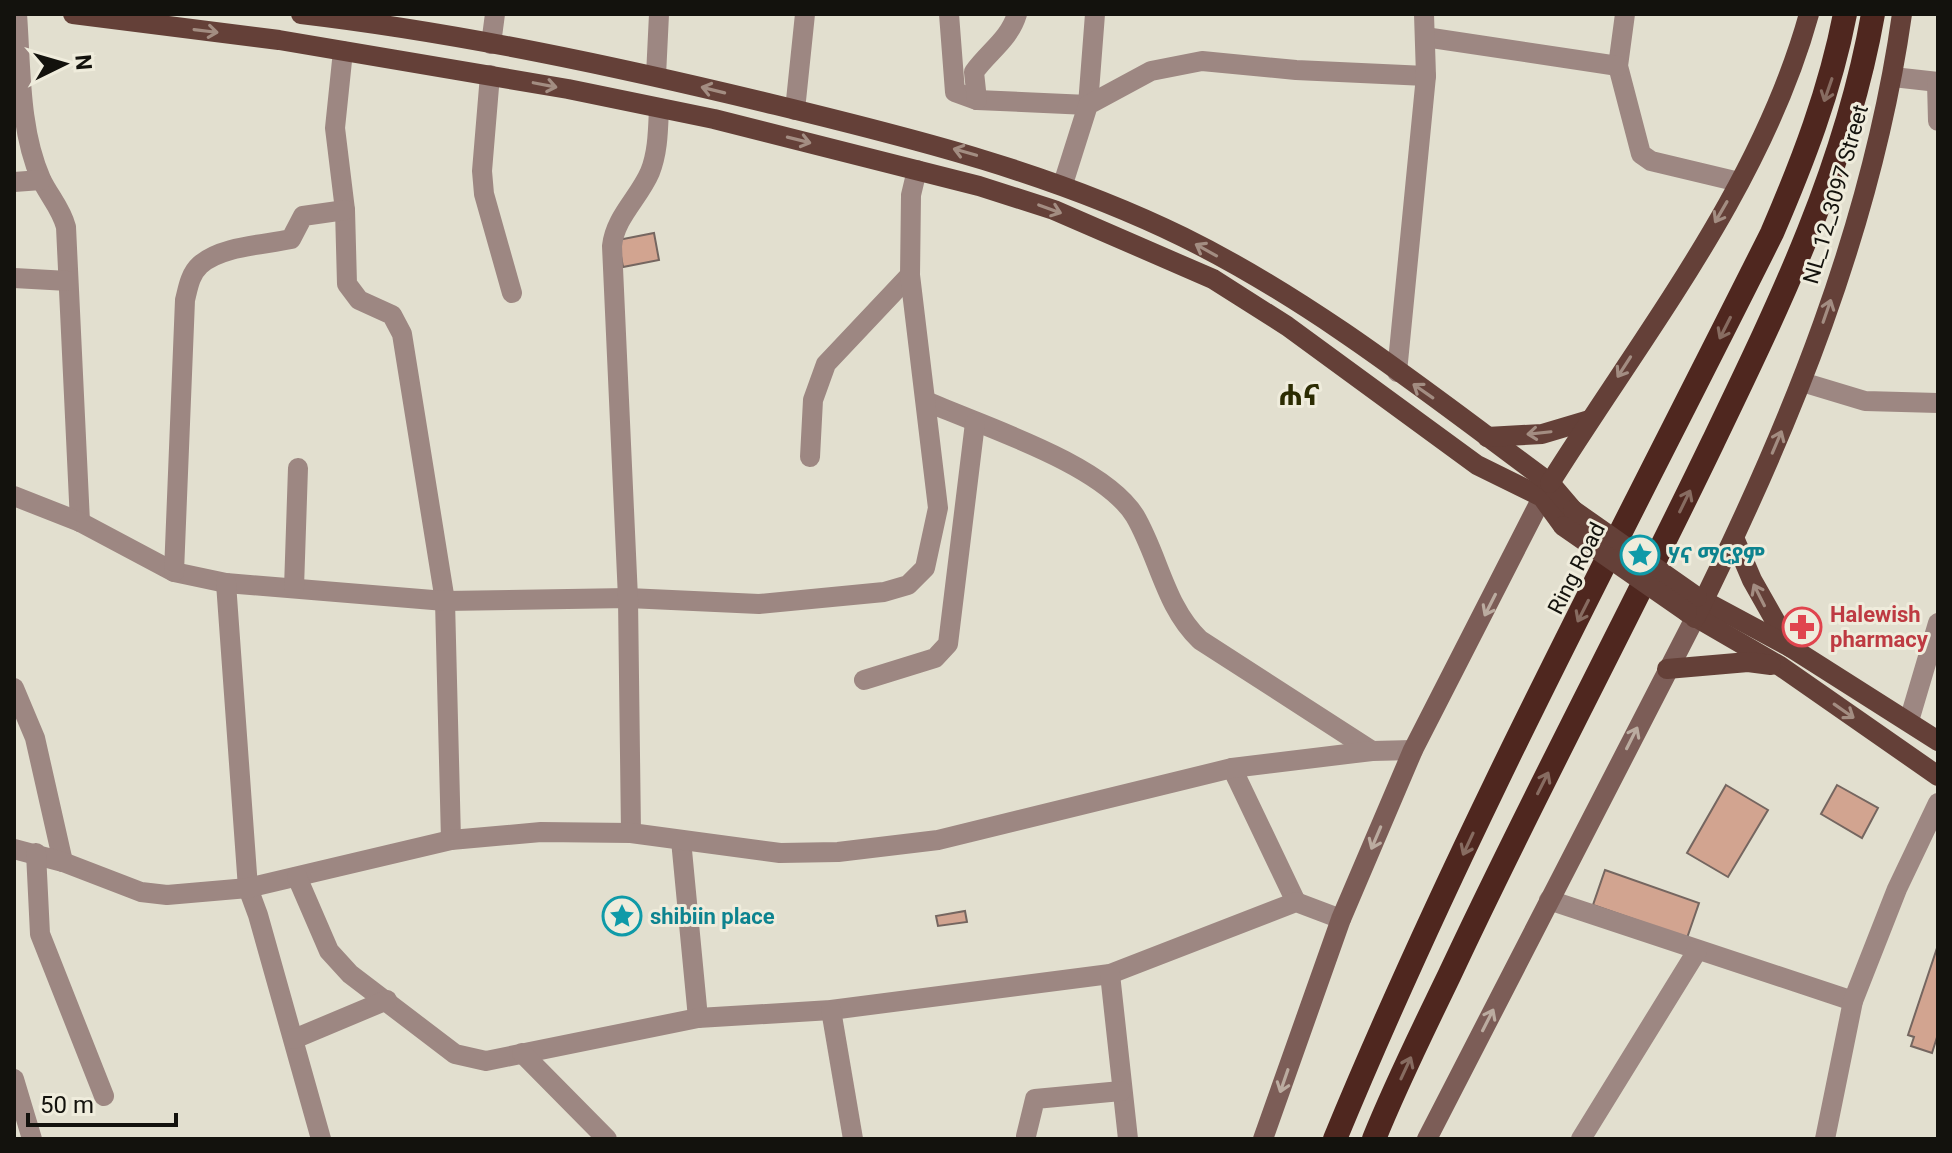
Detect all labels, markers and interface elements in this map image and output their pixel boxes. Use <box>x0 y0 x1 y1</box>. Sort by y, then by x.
north arrow <box>24 24 104 104</box>
one-way arrow <box>192 24 218 39</box>
text: N <box>70 53 97 71</box>
one-way arrow <box>1820 77 1835 102</box>
one-way arrow <box>532 79 558 94</box>
one-way arrow <box>701 81 726 96</box>
street label: NL_12_3097 Street <box>1798 102 1873 287</box>
one-way arrow <box>786 133 812 148</box>
one-way arrow <box>953 144 979 159</box>
one-way arrow <box>1713 200 1728 224</box>
one-way arrow <box>1037 203 1062 217</box>
one-way arrow <box>1195 242 1218 258</box>
one-way arrow <box>1820 298 1835 323</box>
one-way arrow <box>1717 316 1732 340</box>
one-way arrow <box>1615 355 1631 378</box>
district label: ሐና <box>1279 377 1320 412</box>
one-way arrow <box>1413 383 1435 399</box>
one-way arrow <box>1527 426 1552 441</box>
one-way arrow <box>1771 430 1786 455</box>
one-way arrow <box>1678 489 1693 513</box>
street label: Ring Road <box>1543 518 1610 618</box>
place icon: ሃና ማርያም <box>1619 534 1661 576</box>
place label: ሃና ማርያም <box>1668 543 1765 568</box>
one-way arrow <box>1751 584 1767 607</box>
one-way arrow <box>1481 592 1497 616</box>
one-way arrow <box>1575 598 1591 622</box>
place label: Halewish pharmacy <box>1830 602 1929 652</box>
pharmacy icon: Halewish pharmacy <box>1781 606 1823 648</box>
one-way arrow <box>1833 703 1855 719</box>
one-way arrow <box>1625 727 1640 751</box>
one-way arrow <box>1535 772 1551 796</box>
one-way arrow <box>1367 825 1382 850</box>
one-way arrow <box>1460 831 1475 855</box>
place icon: shibiin place <box>601 895 643 937</box>
place label: shibiin place <box>650 904 775 929</box>
one-way arrow <box>1481 1008 1497 1032</box>
one-way arrow <box>1399 1056 1414 1081</box>
one-way arrow <box>1275 1068 1290 1093</box>
scale bar <box>28 1077 176 1127</box>
text: 50 m <box>40 1091 94 1119</box>

